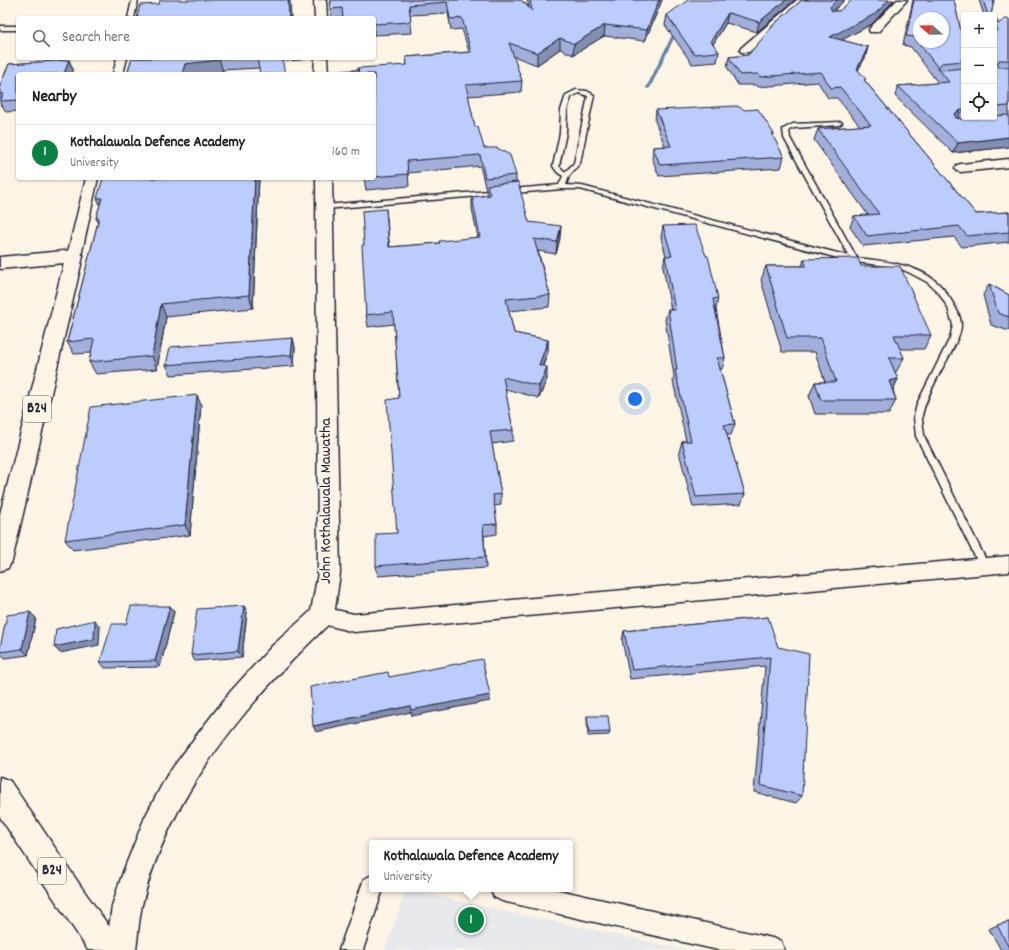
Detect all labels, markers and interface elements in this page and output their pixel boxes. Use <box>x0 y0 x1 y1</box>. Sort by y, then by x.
north arrow <box>913 12 949 48</box>
map controls <box>961 12 997 120</box>
button: + <box>961 12 997 48</box>
search box <box>16 16 376 60</box>
icon: search <box>30 27 52 49</box>
text: Search here <box>62 27 130 49</box>
button: − <box>961 48 997 84</box>
button: locate <box>961 84 997 120</box>
text: Nearby <box>32 86 76 110</box>
text: Kothalawala Defence Academy <box>70 132 245 154</box>
text: 1 <box>44 143 46 162</box>
text: 160 m <box>332 143 360 162</box>
text: University <box>70 154 119 173</box>
your location <box>625 389 645 409</box>
road number: B24 <box>23 396 51 422</box>
street label: John Kothalawala Mawatha <box>315 417 338 584</box>
popup <box>369 840 573 892</box>
text: Kothalawala Defence Academy <box>384 846 558 868</box>
road number: B24 <box>38 858 66 884</box>
text: University <box>384 868 432 887</box>
pin: 1 <box>458 905 484 935</box>

